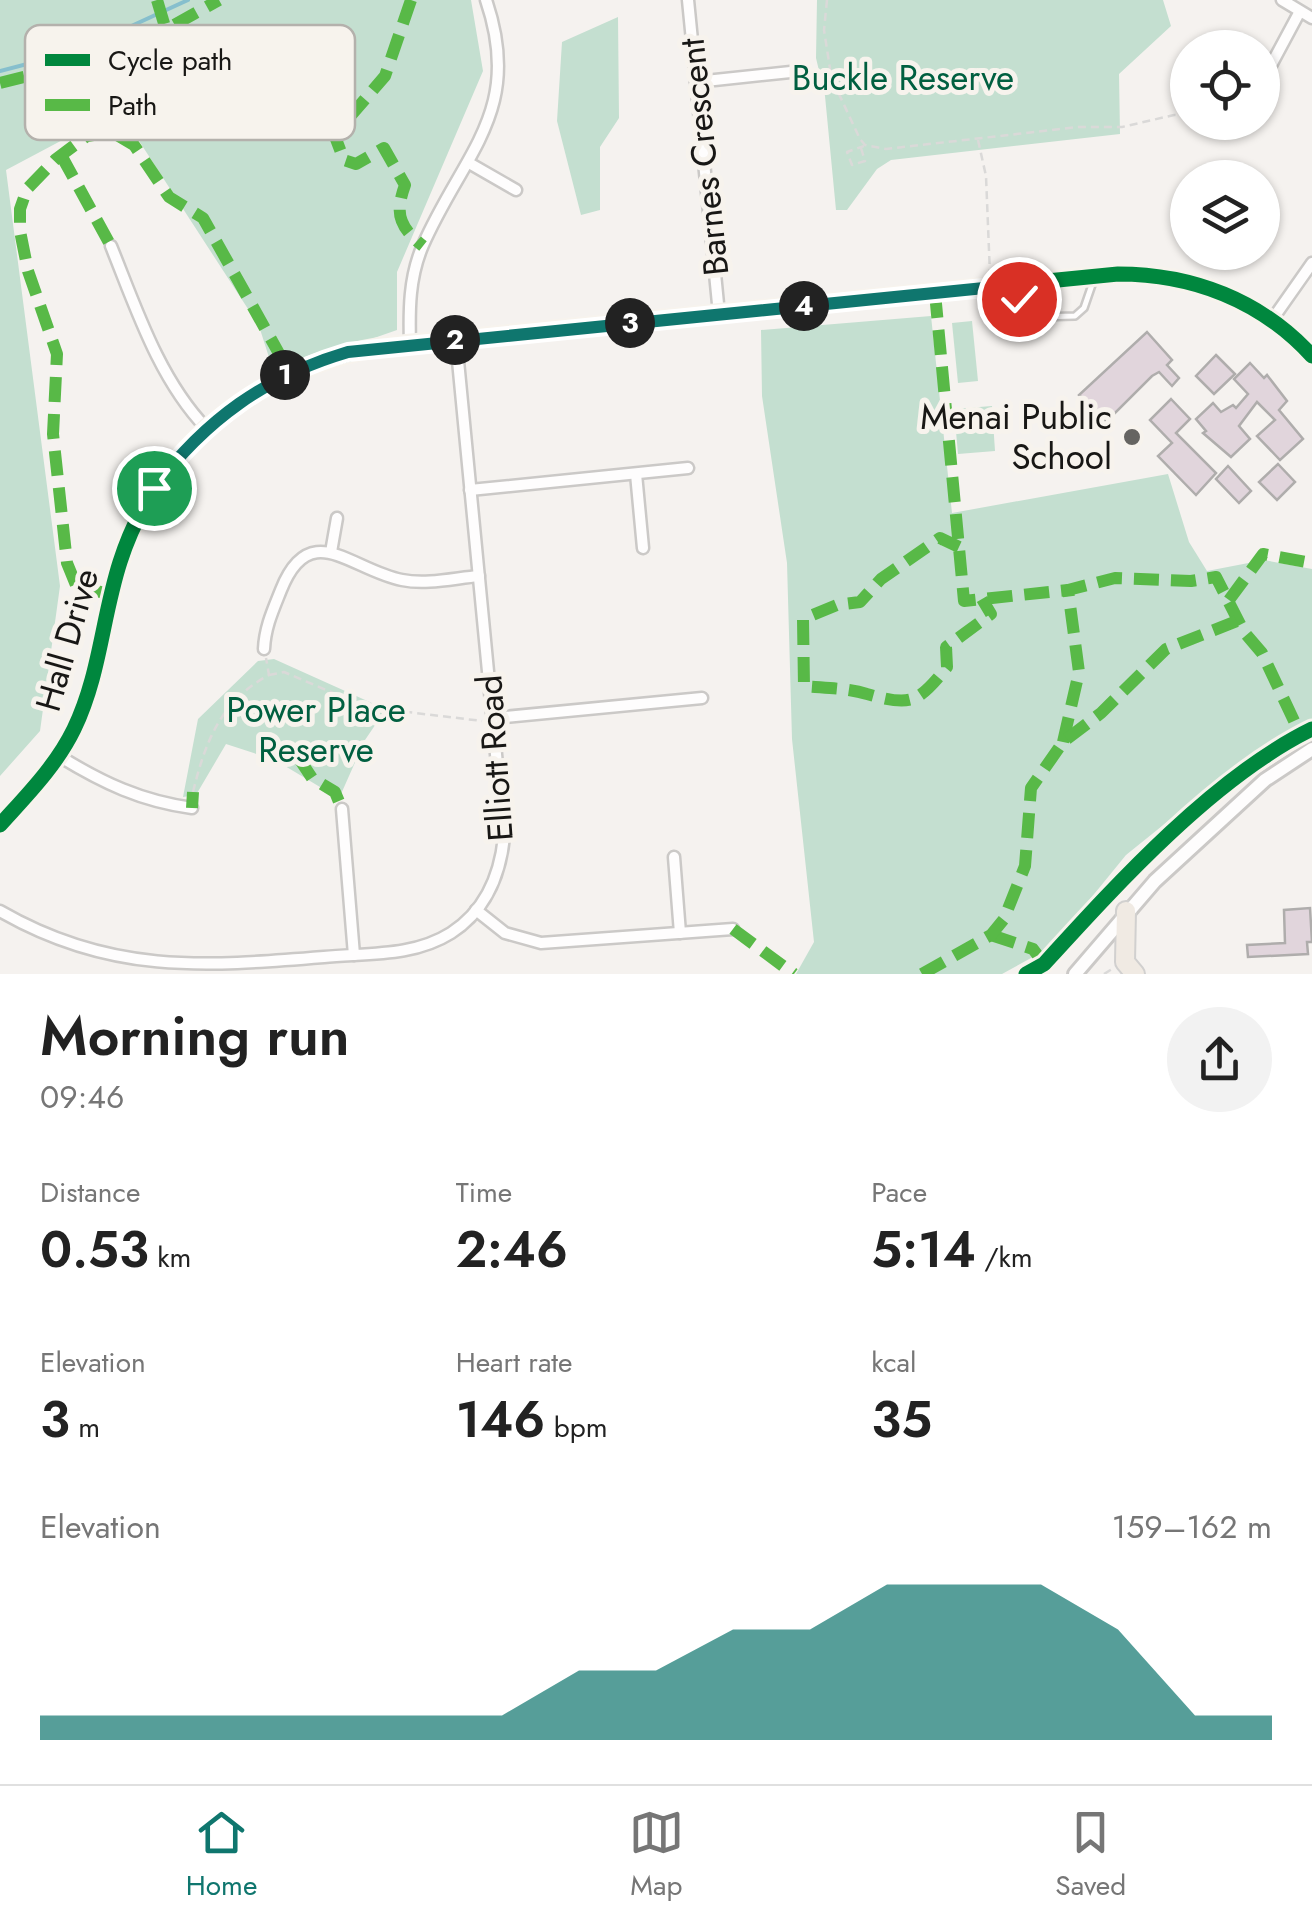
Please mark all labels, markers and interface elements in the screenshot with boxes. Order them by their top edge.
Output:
legend [25,25,355,140]
map controls [1170,30,1280,270]
button: locate [1170,30,1280,140]
street label: Barnes Crescent [667,35,741,278]
text: Cycle path [108,40,233,81]
park label: Buckle Reserve [792,53,1014,103]
text: Path [108,85,157,126]
button: layers [1170,160,1280,270]
pin [977,257,1062,342]
icon: check [992,272,1047,327]
pin: 4 [779,281,829,331]
text: 4 [794,285,814,326]
pin: 3 [605,298,655,348]
text: 3 [621,302,639,343]
pin: 2 [430,315,480,365]
text: 2 [446,319,464,360]
pin: 1 [260,350,310,400]
text: 1 [278,354,292,395]
place label: Menai Public School [920,392,1112,482]
marker: Menai Public School [1121,426,1143,448]
pin [112,446,197,531]
icon: arrive [127,461,182,516]
street label: Hall Drive [23,563,111,717]
street label: Elliott Road [464,673,526,843]
park label: Power Place Reserve [226,685,406,775]
text: Morning run [40,996,350,1076]
button: share [1167,1007,1272,1112]
text: 09:46 [40,1074,124,1120]
text: Distance [40,1172,140,1213]
text: Time [456,1172,512,1213]
text: Pace [871,1172,927,1213]
text: 0.53 [40,1213,149,1286]
text: 2:46 [456,1213,568,1286]
text: 5:14 [871,1213,976,1286]
text: km [149,1237,191,1278]
text: /km [976,1237,1033,1278]
text: Elevation [40,1342,146,1383]
text: Heart rate [456,1342,573,1383]
text: kcal [871,1342,917,1383]
text: 3 [40,1383,70,1456]
text: 146 [456,1383,545,1456]
text: 35 [871,1383,932,1456]
text: m [70,1407,100,1448]
text: bpm [545,1407,607,1448]
text: Elevation [40,1504,161,1550]
text: 159–162 m [1112,1504,1272,1550]
tab: Home [186,1805,257,1906]
tab: Map [629,1805,684,1906]
tab: Saved [1055,1805,1126,1906]

